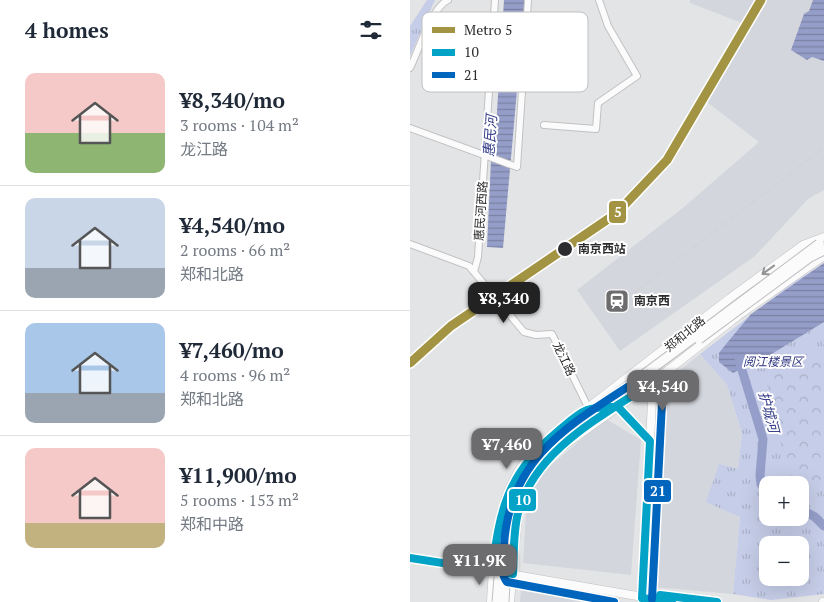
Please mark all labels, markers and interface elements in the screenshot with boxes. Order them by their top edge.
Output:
legend [422,12,588,92]
text: 4 homes [25,16,109,44]
icon: filters [357,16,385,44]
text: Metro 5 [464,20,512,39]
text: 10 [464,42,479,61]
text: 21 [464,65,479,84]
text: ¥8,340/mo [180,86,285,114]
icon: home [65,93,125,153]
water label: 惠民河 [479,111,501,158]
text: 3 rooms · 104 m² [180,114,299,136]
text: 龙江路 [180,138,228,160]
street label: 惠民河西路 [471,181,490,241]
line badge: 5 [608,200,627,224]
text: 5 [614,202,622,221]
text: ¥4,540/mo [180,211,285,239]
icon: home [65,218,125,278]
text: 2 rooms · 66 m² [180,239,290,261]
marker: 南京西站 [556,240,574,258]
place label: 南京西站 [578,241,626,256]
text: 郑和北路 [180,263,244,285]
one-way arrow [762,265,775,276]
pin: ¥8,340 [463,282,545,324]
text: ¥8,340 [479,287,529,309]
station icon: 南京西 [604,288,630,314]
place label: 南京西 [634,293,670,308]
street label: 郑和北路 [661,313,708,355]
text: ¥7,460/mo [180,336,284,364]
street label: 龙江路 [550,339,579,378]
icon: home [65,343,125,403]
park label: 阅江楼景区 [743,354,805,369]
text: 4 rooms · 96 m² [180,364,290,386]
pin: ¥4,540 [622,370,704,412]
text: ¥4,540 [638,375,688,397]
text: 郑和北路 [180,388,244,410]
water label: 护城河 [755,389,785,438]
pin: ¥7,460 [466,428,548,470]
text: ¥7,460 [482,433,532,455]
text: ¥11,900/mo [180,461,297,489]
icon: home [65,468,125,528]
map controls [759,476,809,586]
button: + [759,476,809,526]
line badge: 21 [643,479,672,503]
text: 21 [650,481,666,500]
line badge: 10 [508,488,537,512]
text: 5 rooms · 153 m² [180,489,299,511]
text: 10 [515,490,531,509]
text: 郑和中路 [180,513,244,535]
button: − [759,536,809,586]
pin: ¥11.9K [439,544,521,586]
text: ¥11.9K [454,549,506,571]

